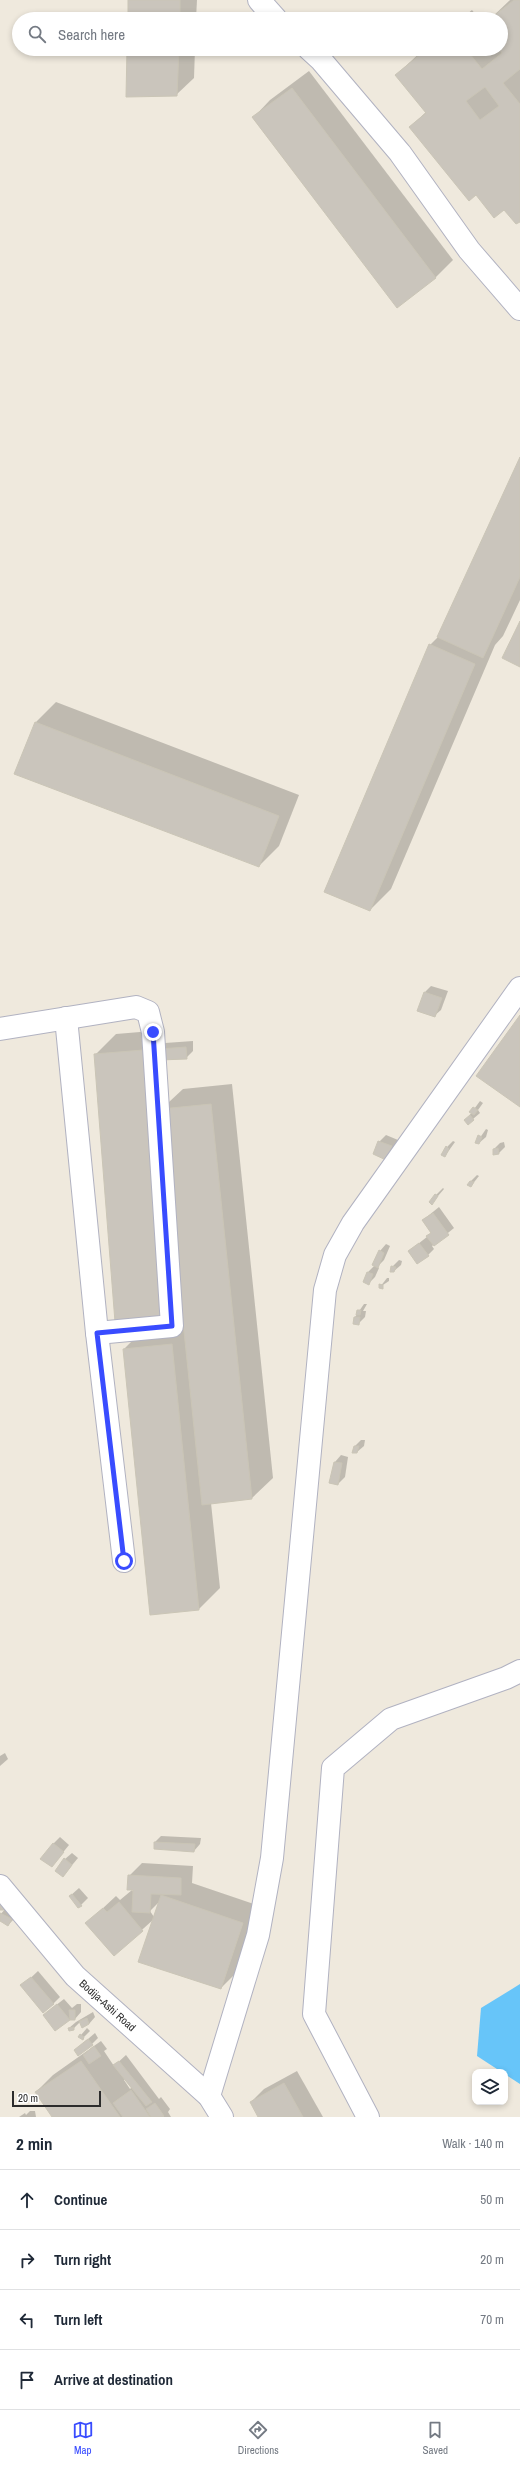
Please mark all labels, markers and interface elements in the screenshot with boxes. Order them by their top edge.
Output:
search box [12,12,508,56]
icon: search [26,23,48,45]
text: Search here [58,24,125,45]
route end [144,1023,162,1041]
route start [115,1552,133,1570]
street label: Bodija-Ashi Road [77,1976,139,2034]
map controls [472,2069,508,2105]
button: layers [472,2069,508,2105]
scale bar [12,2089,101,2108]
text: 20 m [18,2091,38,2105]
text: 2 min [16,2132,52,2155]
text: Walk · 140 m [442,2135,504,2152]
icon: ahead [16,2189,38,2211]
text: Continue [54,2189,107,2210]
text: 50 m [480,2191,504,2208]
icon: right [16,2249,38,2271]
text: Turn right [54,2249,111,2270]
text: 20 m [480,2251,504,2268]
icon: left [16,2309,38,2331]
text: Turn left [54,2309,102,2330]
text: 70 m [480,2311,504,2328]
icon: arrive [16,2369,38,2391]
text: Arrive at destination [54,2369,173,2390]
tab: Map [72,2419,94,2457]
tab: Directions [238,2419,279,2457]
tab: Saved [423,2419,448,2457]

